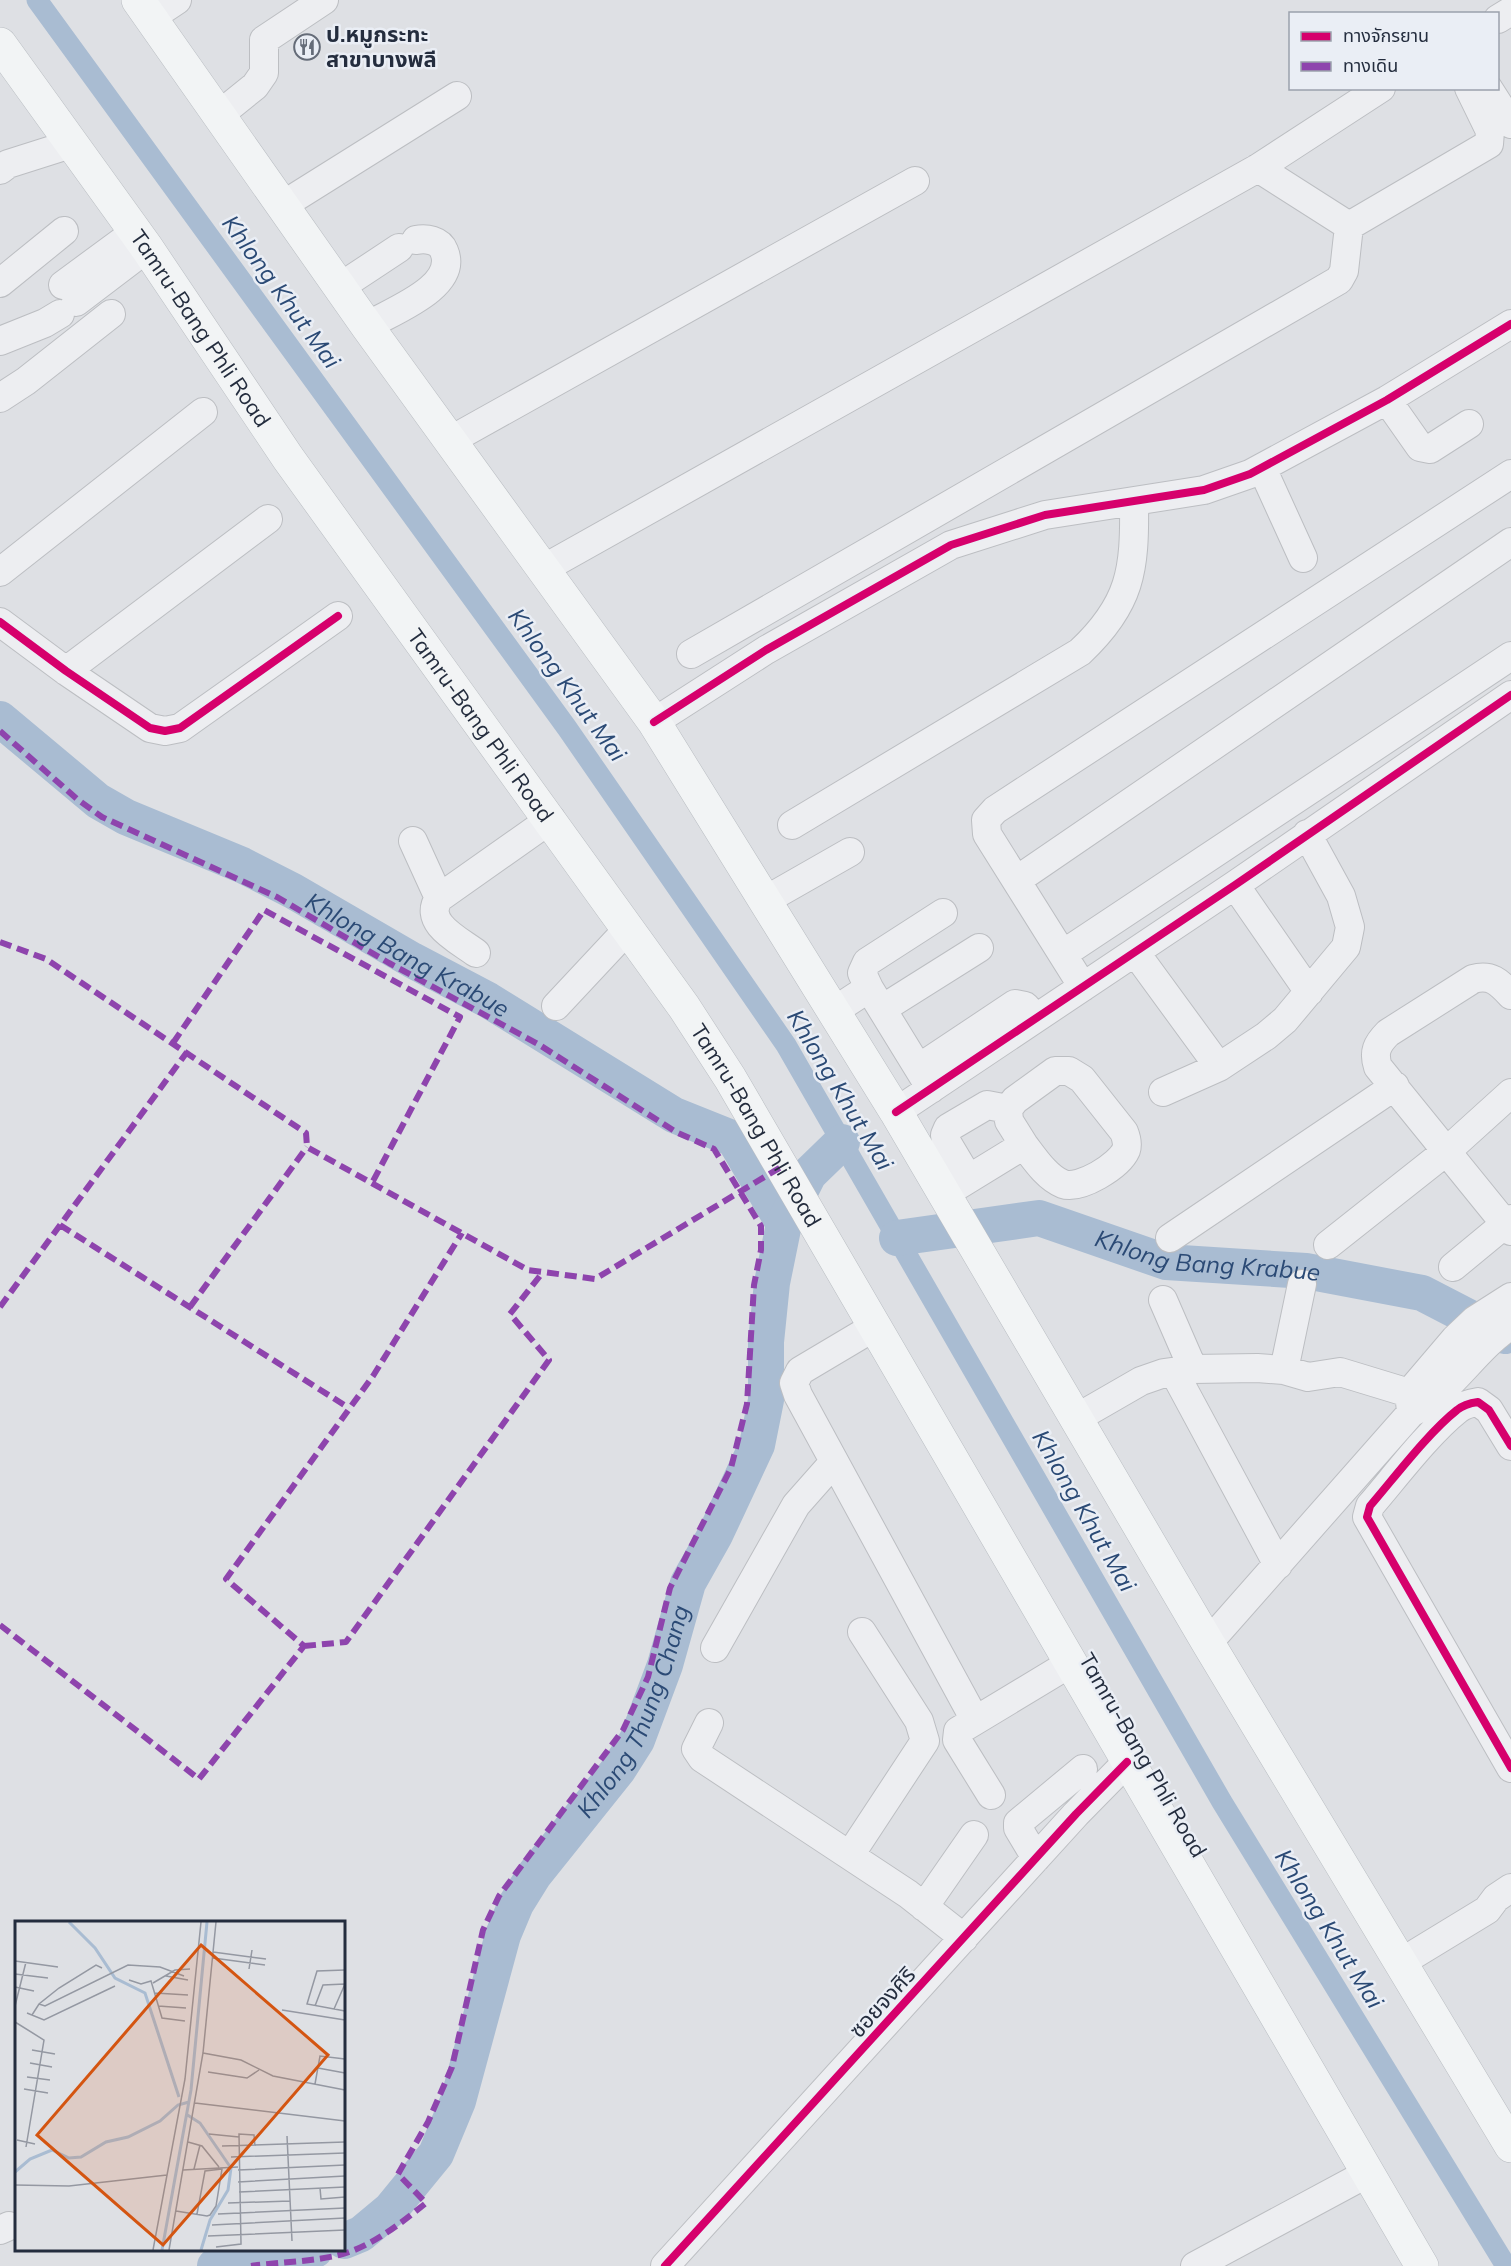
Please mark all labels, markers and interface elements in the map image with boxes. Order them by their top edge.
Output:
legend [1289,12,1499,90]
place label: ป.หมูกระทะ สาขาบางพลี [326,20,437,73]
text: ทางจักรยาน [1343,24,1429,47]
restaurant icon: ป.หมูกระทะ สาขาบางพลี [292,32,322,62]
text: ทางเดิน [1343,54,1398,77]
water label: Khlong Khut Mai [216,209,348,374]
street label: Tamru-Bang Phli Road [124,224,277,432]
water label: Khlong Khut Mai [502,602,634,767]
street label: Tamru-Bang Phli Road [402,623,560,828]
water label: Khlong Bang Krabue [301,886,515,1024]
water label: Khlong Khut Mai [781,1004,901,1175]
street label: Tamru-Bang Phli Road [685,1019,828,1232]
water label: Khlong Bang Krabue [1091,1223,1323,1287]
water label: Khlong Khut Mai [1026,1424,1143,1597]
water label: Khlong Thung Chang [570,1601,695,1823]
street label: Tamru-Bang Phli Road [1073,1648,1213,1862]
water label: Khlong Khut Mai [1269,1843,1391,2014]
inset map [15,1921,345,2251]
street label: ซอยจงศิริ [843,1961,921,2043]

